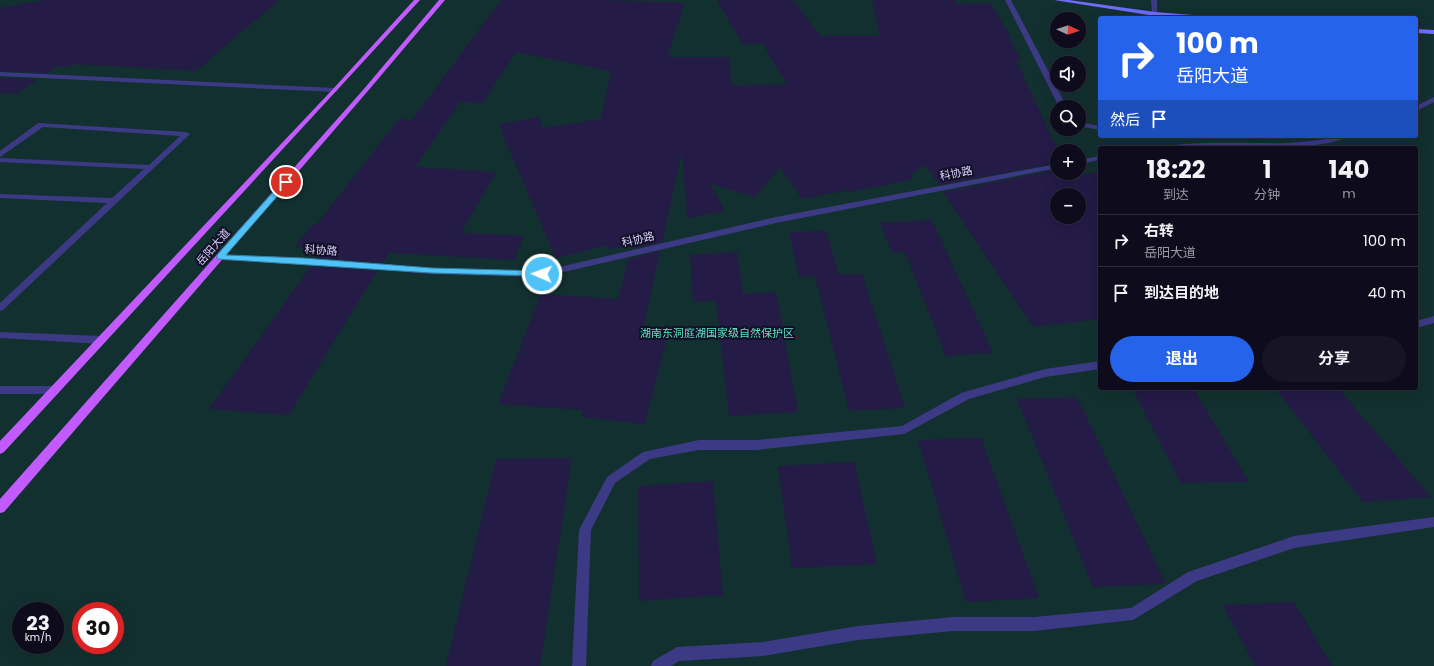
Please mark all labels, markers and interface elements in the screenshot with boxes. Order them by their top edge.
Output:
north arrow [1050,12,1086,48]
map controls [1050,12,1086,224]
text: 100 m [1176,24,1259,63]
icon: right [1110,32,1162,84]
button: sound [1050,56,1086,92]
text: 岳阳大道 [1176,63,1248,88]
button: search [1050,100,1086,136]
icon: arrive [1148,108,1170,130]
text: 然后 [1110,109,1140,130]
button: + [1050,144,1086,180]
text: 18:22 [1147,153,1205,186]
text: 1 [1262,153,1271,186]
text: 140 [1329,153,1369,186]
street label: 科协路 [938,162,974,184]
pin [269,165,303,199]
icon: arrive [275,171,297,193]
text: m [1342,184,1356,203]
text: 到达 [1163,185,1189,204]
text: 分钟 [1254,185,1280,204]
button: − [1050,188,1086,224]
text: 右转 [1144,220,1174,241]
street label: 岳阳大道 [193,225,233,269]
street label: 科协路 [620,227,656,251]
icon: right [1110,230,1132,252]
text: 100 m [1363,230,1406,251]
street label: 科协路 [304,241,338,259]
text: 岳阳大道 [1144,243,1196,262]
position arrow [521,253,563,295]
icon: arrive [1110,282,1132,304]
text: 到达目的地 [1144,282,1219,303]
text: 40 m [1368,282,1406,303]
park label: 湖南东洞庭湖国家级自然保护区 [640,325,794,341]
button: 退出 [1110,336,1254,382]
button: 分享 [1262,336,1406,382]
speed limit sign: 30 [72,602,124,654]
text: 23 [26,609,50,637]
text: km/h [25,630,51,645]

